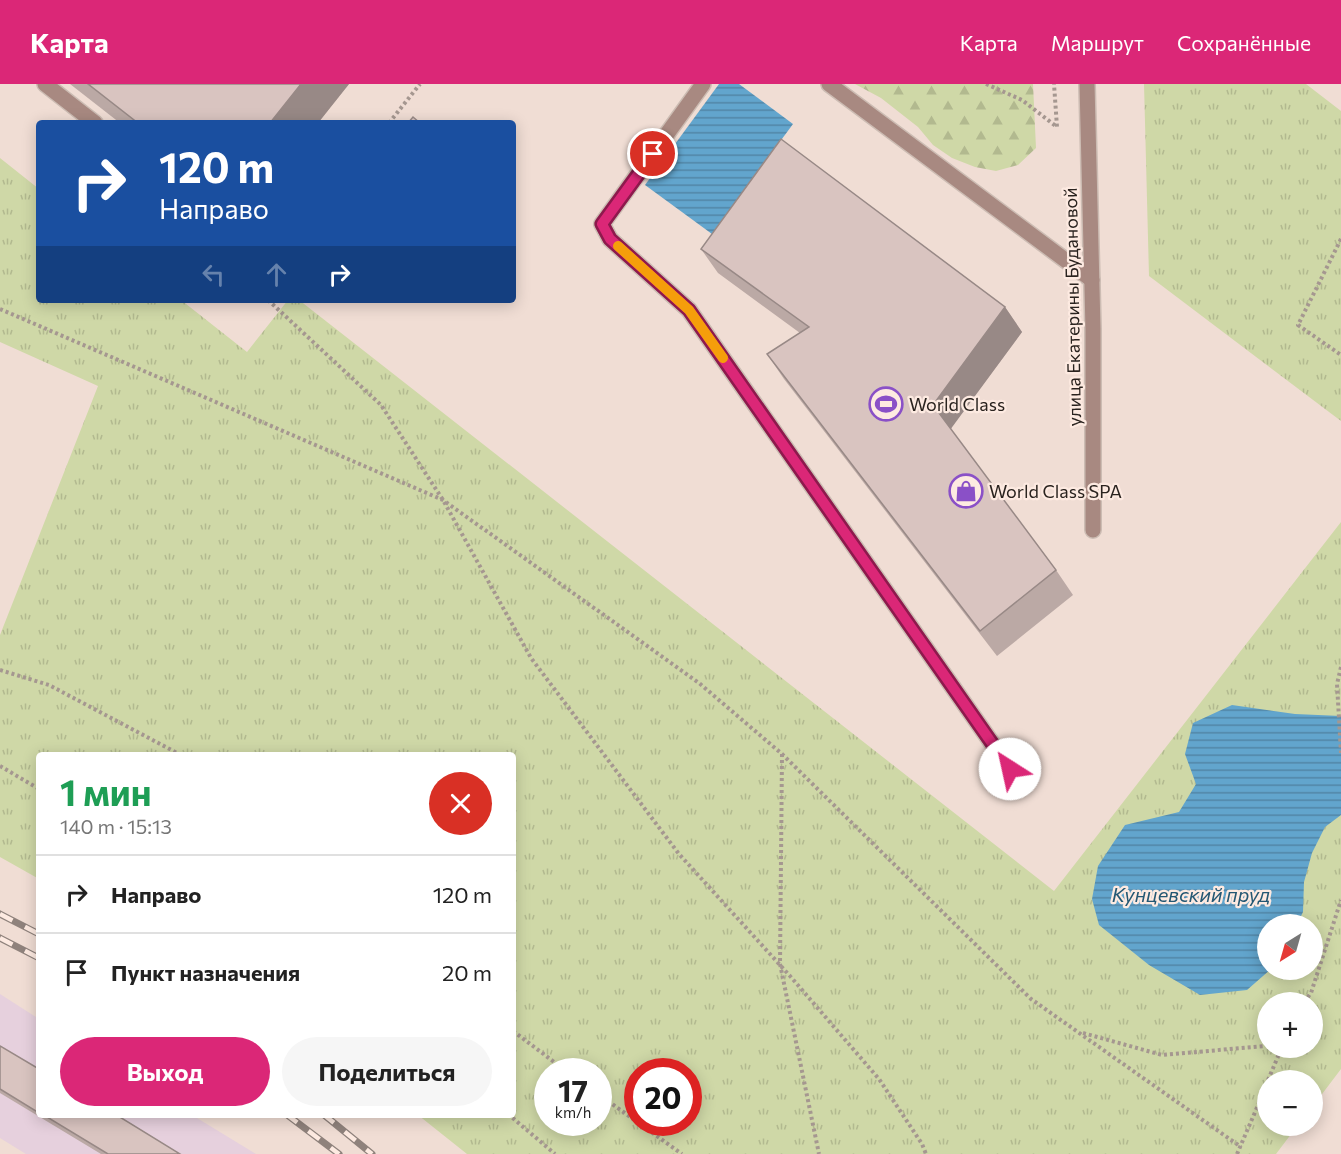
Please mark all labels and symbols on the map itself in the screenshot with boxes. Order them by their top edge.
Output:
pin [627,128,678,179]
street label: улица Екатерины Будановой [1059,187,1085,427]
sports icon: World Class [868,386,904,422]
place label: World Class [909,393,1005,415]
shop icon: World Class SPA [948,473,984,509]
place label: World Class SPA [989,480,1122,502]
position arrow [978,737,1042,801]
water label: Кунцевский пруд [1112,882,1270,906]
north arrow [1257,914,1323,980]
speed limit sign: 20 [624,1058,702,1136]

